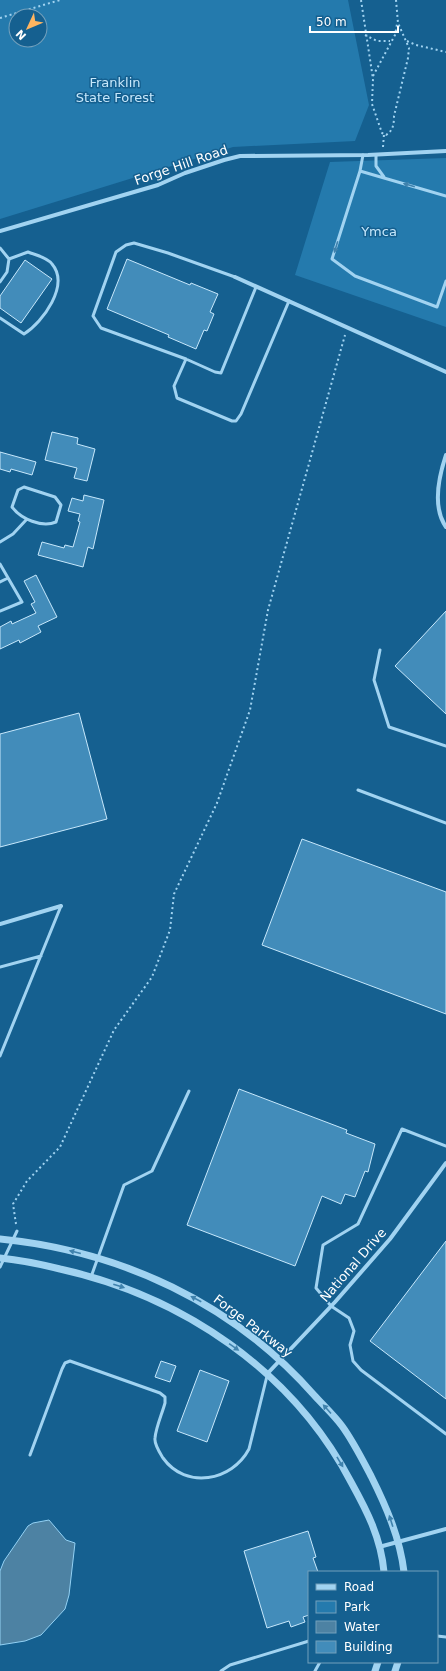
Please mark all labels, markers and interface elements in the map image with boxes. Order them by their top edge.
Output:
north arrow [8,8,48,48]
scale bar [310,8,398,34]
text: 50 m [316,15,347,29]
text: N [13,27,29,42]
park label: Franklin State Forest [76,75,154,105]
street label: Forge Hill Road [132,142,230,188]
one-way arrow [402,182,414,188]
park label: Ymca [360,224,397,239]
one-way arrow [333,241,339,253]
street label: National Drive [317,1225,389,1305]
one-way arrow [69,1249,81,1255]
one-way arrow [114,1283,126,1289]
street label: Forge Parkway [211,1291,296,1361]
one-way arrow [190,1295,202,1302]
one-way arrow [229,1343,239,1351]
one-way arrow [322,1404,332,1414]
one-way arrow [337,1456,344,1468]
one-way arrow [388,1514,394,1526]
legend [308,1571,438,1663]
text: Road [344,1580,374,1594]
text: Park [344,1600,370,1614]
text: Water [344,1620,380,1634]
text: Building [344,1640,393,1654]

